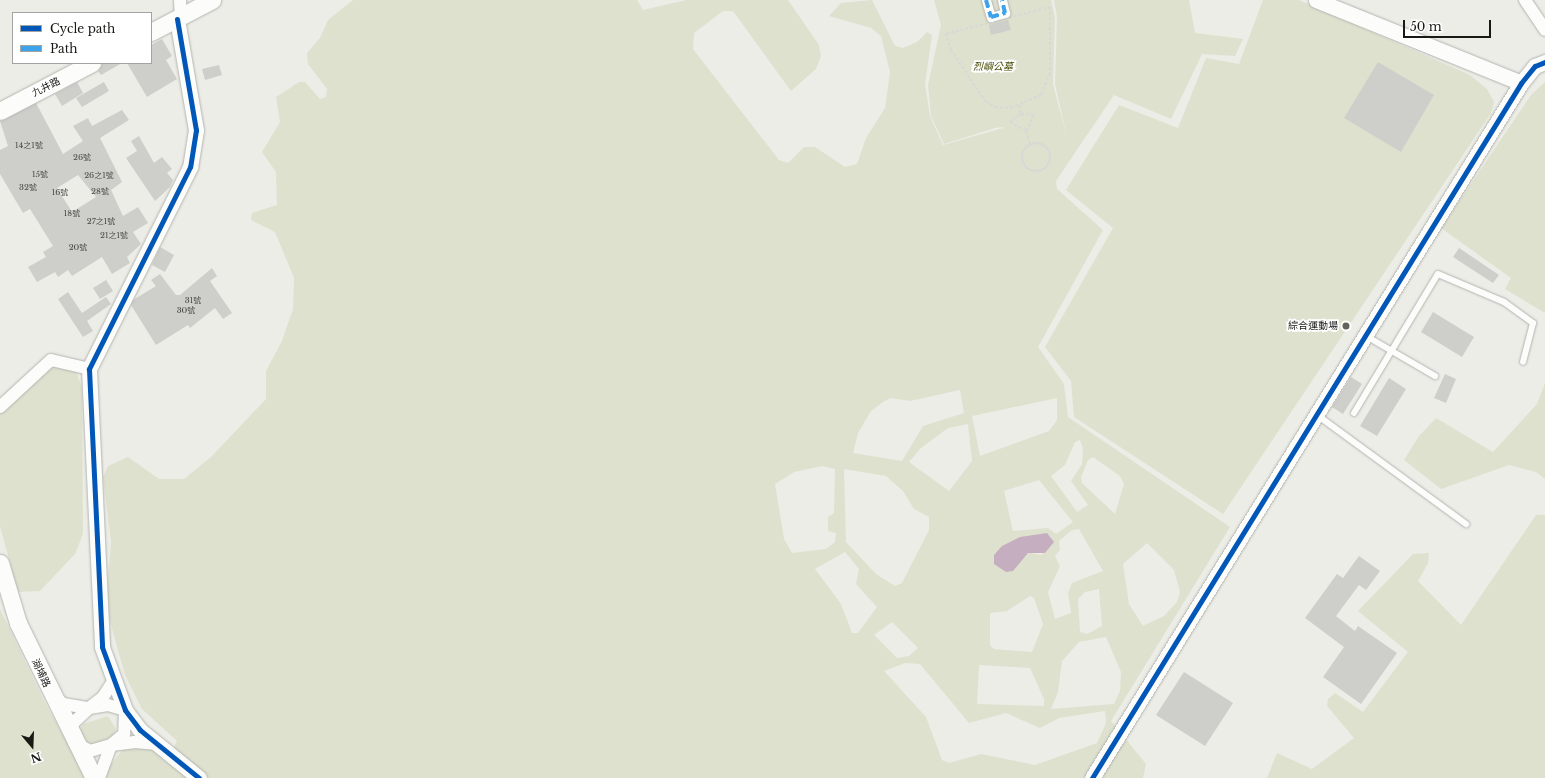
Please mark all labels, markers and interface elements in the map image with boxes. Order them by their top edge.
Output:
legend [12,12,152,64]
scale bar [1405,12,1493,38]
text: 50 m [1410,19,1442,34]
text: Cycle path [50,21,115,36]
text: Path [50,41,78,56]
park label: 烈嶼公墓 [973,61,1013,73]
street label: 九井路 [30,75,62,99]
house number: 14之1號 [15,141,43,151]
house number: 26號 [73,153,91,163]
house number: 15號 [32,170,48,180]
house number: 26之1號 [84,171,114,181]
house number: 32號 [19,183,37,193]
house number: 28號 [91,187,109,197]
house number: 16號 [52,188,68,198]
house number: 18號 [64,209,80,219]
house number: 27之1號 [87,217,115,227]
house number: 21之1號 [100,231,128,241]
house number: 20號 [69,243,87,253]
house number: 31號 [185,296,201,306]
house number: 30號 [177,306,195,316]
place label: 綜合運動場 [1288,320,1338,332]
marker: 綜合運動場 [1341,321,1351,331]
street label: 湖埔路 [29,657,53,689]
north arrow [12,726,52,766]
text: N [29,749,43,766]

